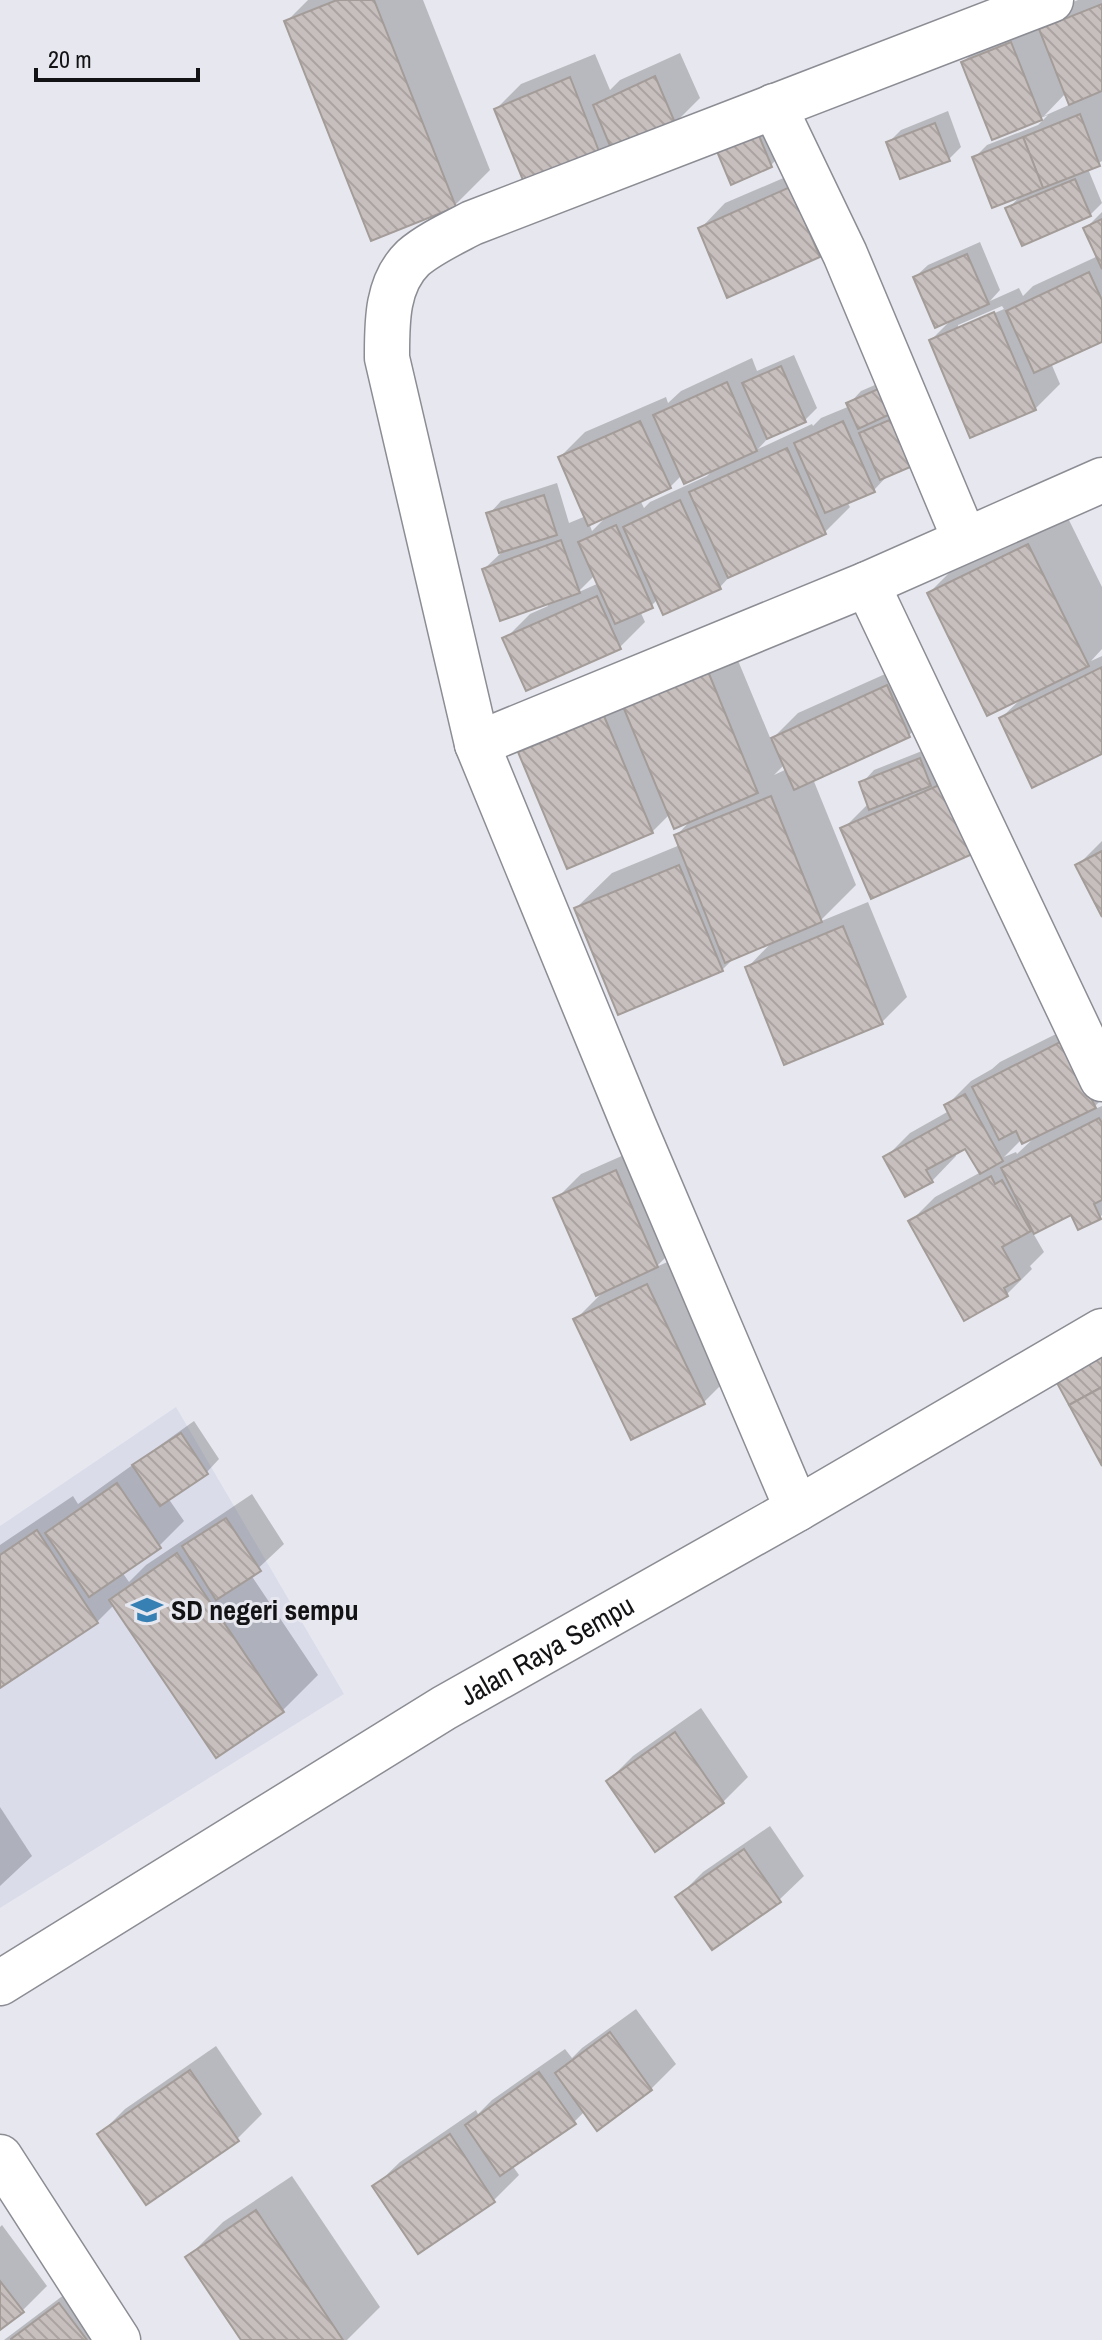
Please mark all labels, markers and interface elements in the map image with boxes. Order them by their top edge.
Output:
scale bar [36,32,198,82]
text: 20 m [48,43,92,75]
street label: Jalan Raya Sempu [453,1586,640,1714]
place label: SD negeri sempu [171,1591,359,1629]
school or university icon: SD negeri sempu [130,1593,164,1627]

